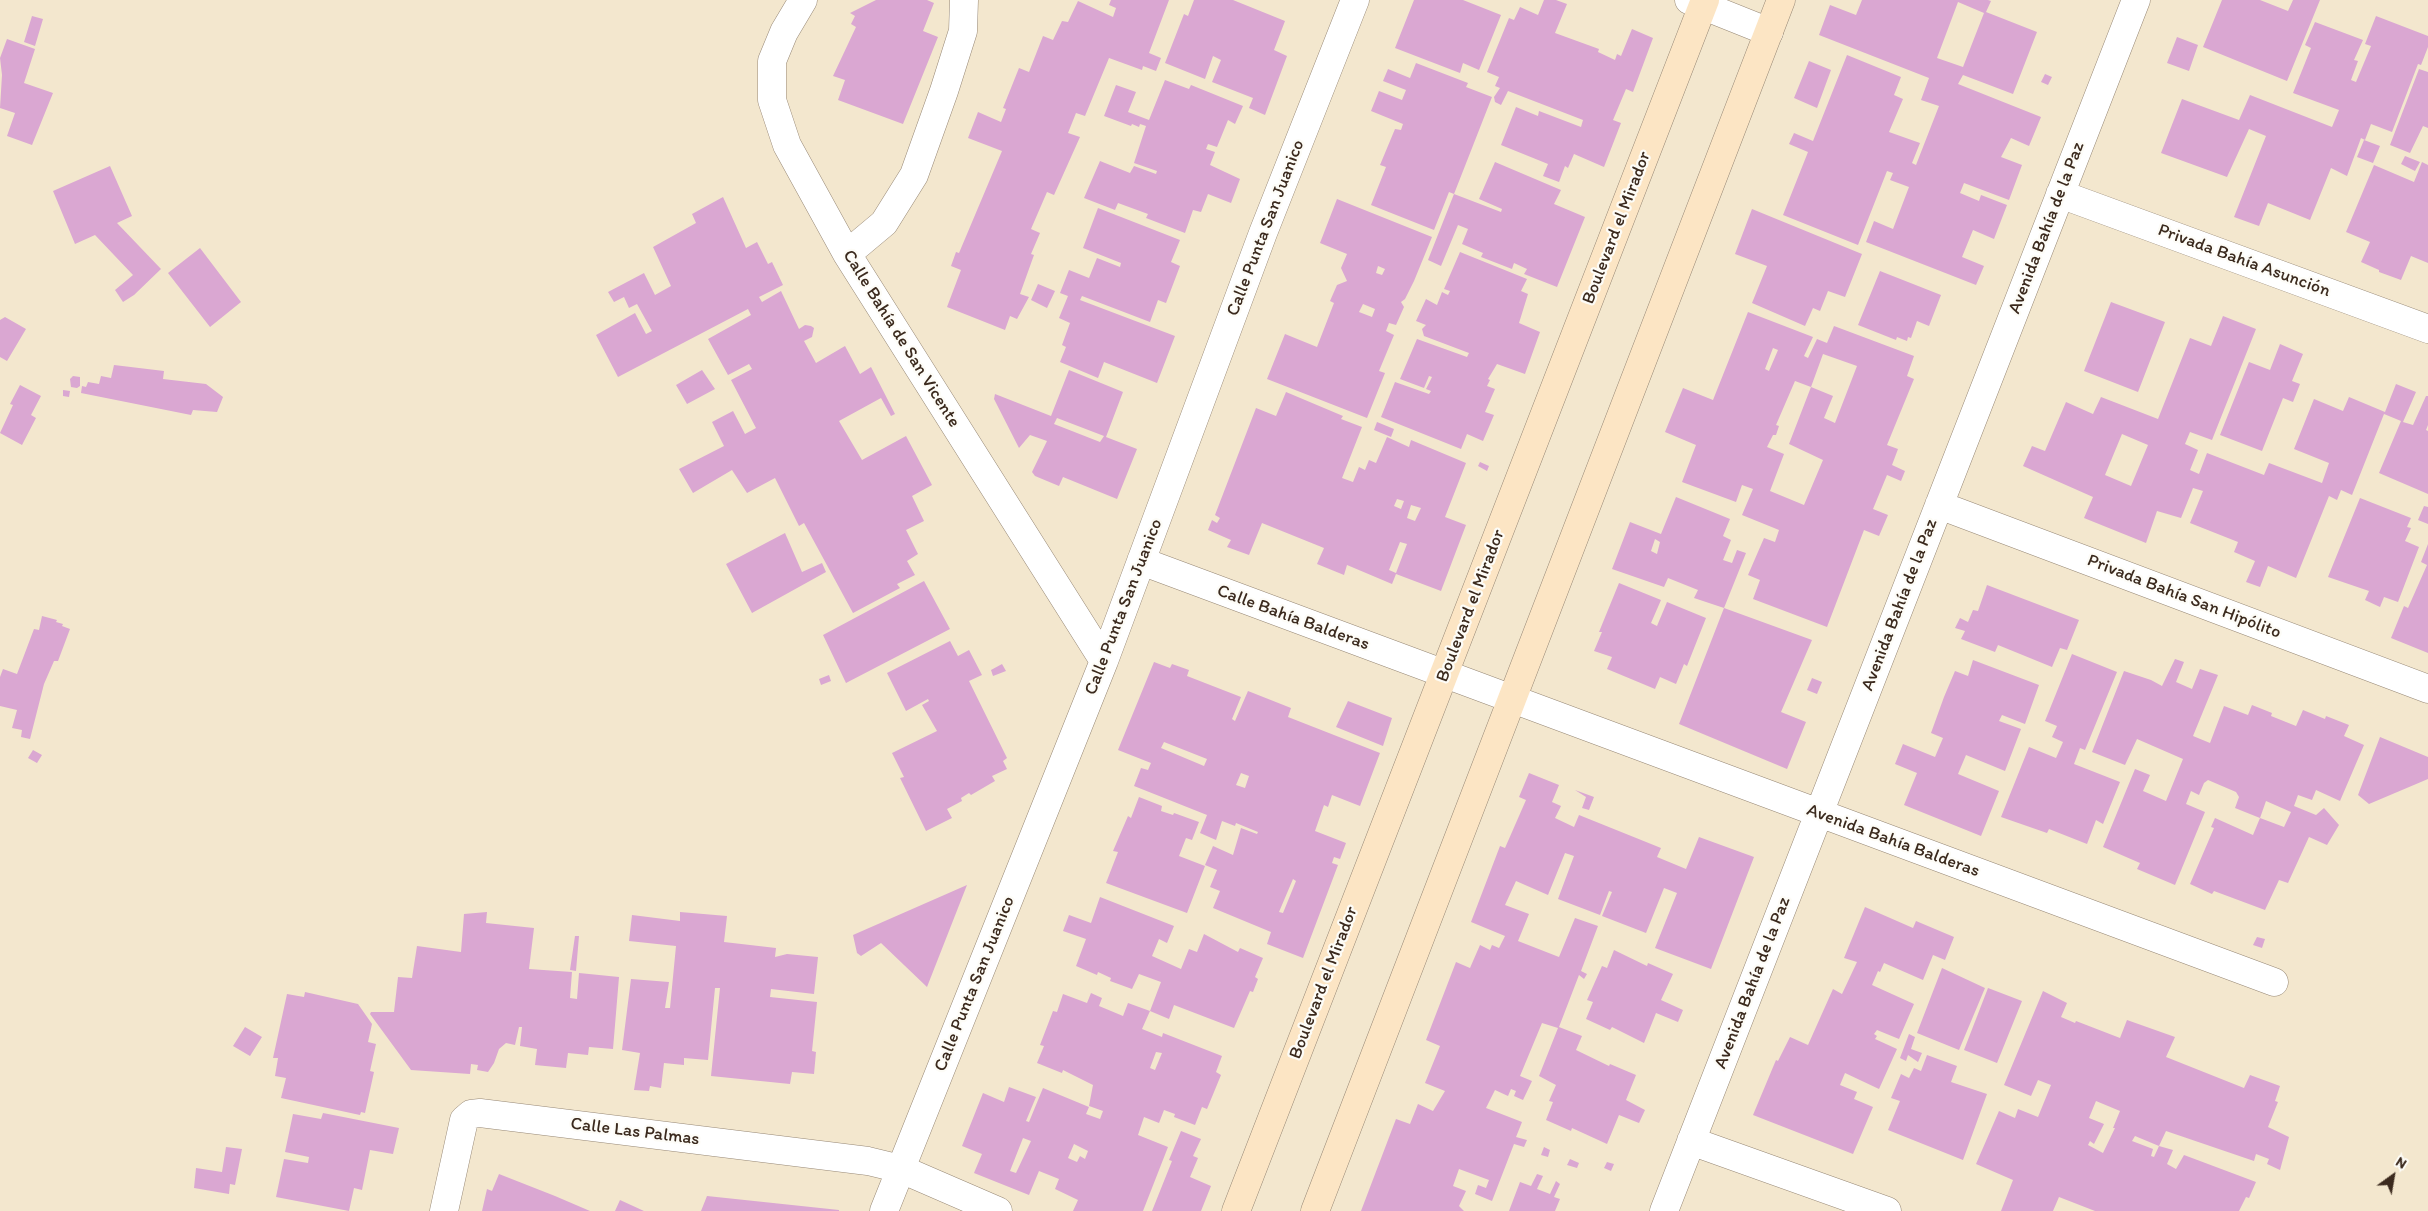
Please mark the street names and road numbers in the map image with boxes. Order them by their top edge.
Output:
street label: Calle Punta San Juanico [1222,137,1310,319]
street label: Avenida Bahía de la Paz [2004,139,2090,317]
street label: Boulevard el Mirador [1578,149,1656,307]
street label: Privada Bahía Asunción [2155,220,2333,302]
street label: Calle Bahía de San Vicente [837,246,965,432]
street label: Calle Punta San Juanico [1080,516,1168,698]
street label: Avenida Bahía de la Paz [1857,516,1943,694]
street label: Boulevard el Mirador [1432,527,1510,685]
street label: Privada Bahía San Hipólito [2084,550,2284,644]
street label: Calle Bahía Balderas [1214,580,1372,656]
street label: Avenida Bahía Balderas [1804,800,1982,882]
street label: Calle Punta San Juanico [930,893,1020,1075]
street label: Avenida Bahía de la Paz [1710,894,1796,1072]
street label: Boulevard el Mirador [1285,904,1363,1062]
street label: Calle Las Palmas [569,1113,701,1151]

